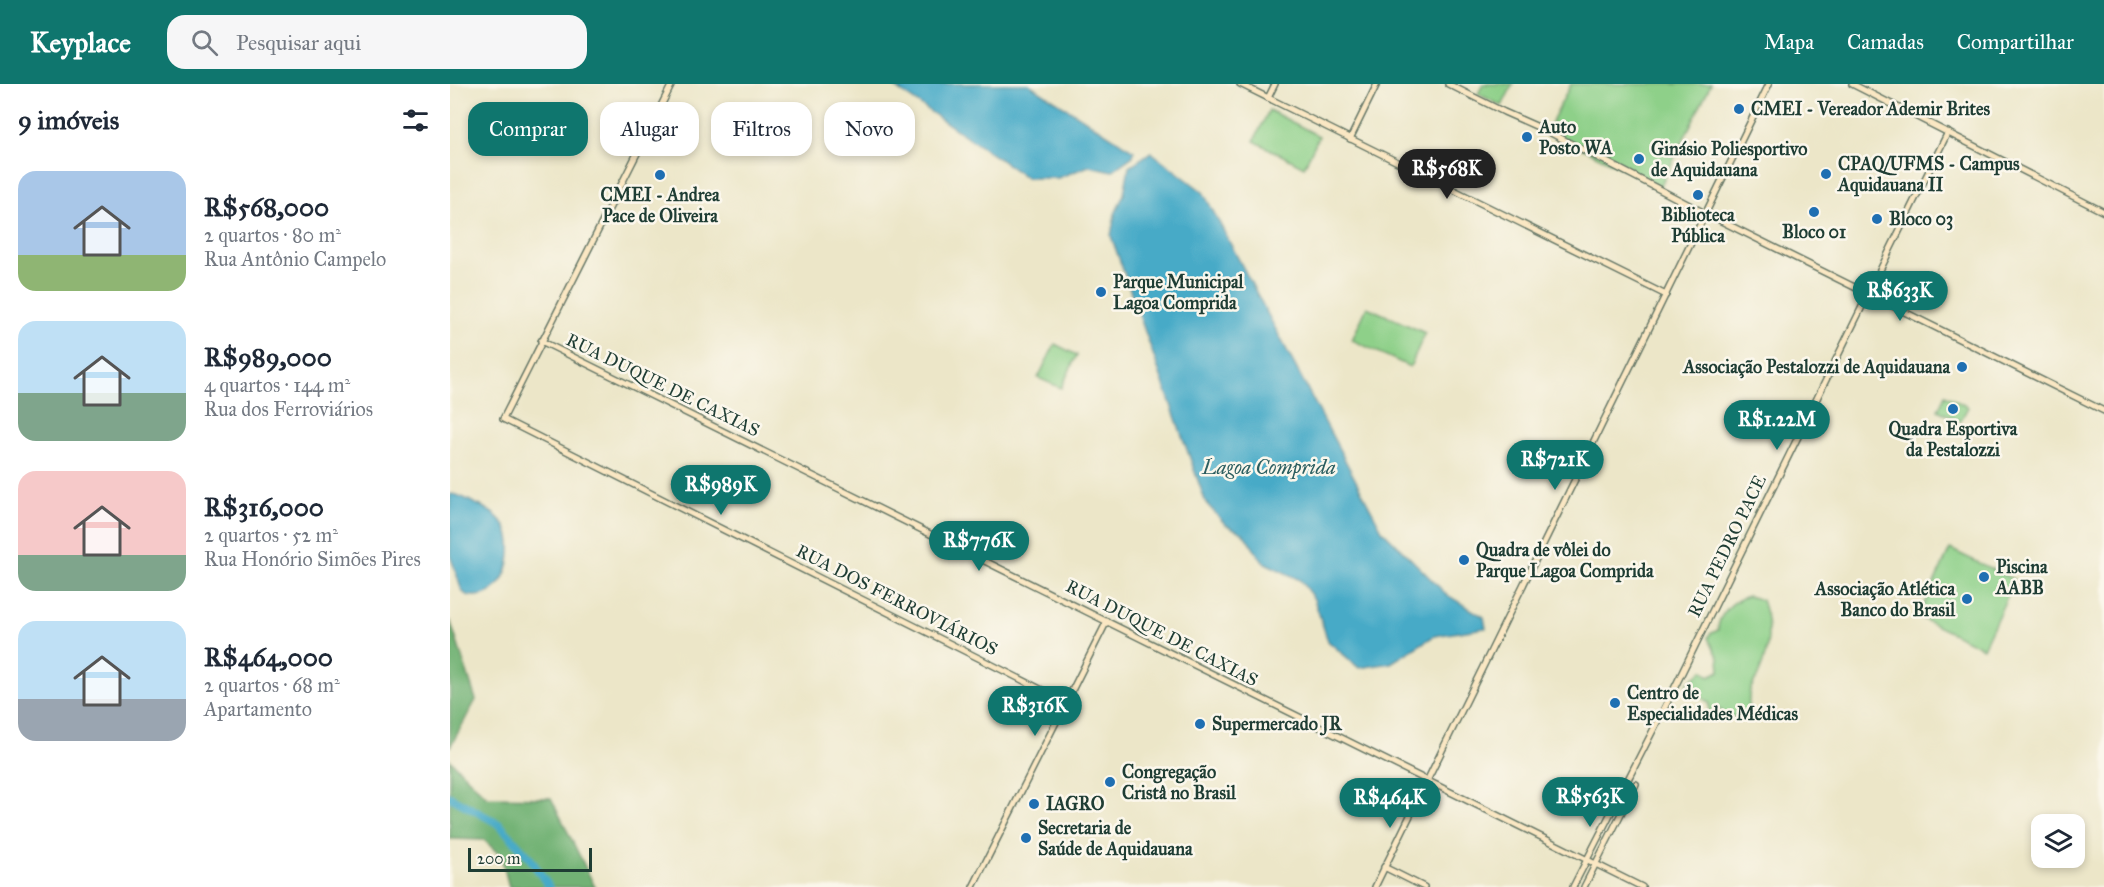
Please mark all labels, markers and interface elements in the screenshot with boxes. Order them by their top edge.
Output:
search box [167,15,587,69]
text: Keyplace [30,25,131,60]
icon: search [188,26,221,59]
text: Pesquisar aqui [236,29,361,56]
text: Mapa [1764,29,1814,55]
text: Camadas [1847,29,1924,55]
text: Compartilhar [1957,29,2074,55]
place label: CMEI - Vereador Ademir Brites [1751,98,1990,120]
chip: Comprar [468,102,588,156]
chip: Alugar [600,102,699,156]
chip: Filtros [711,102,812,156]
chip: Novo [824,102,915,156]
marker: CMEI - Vereador Ademir Brites [1732,102,1746,116]
text: 9 imóveis [18,104,119,136]
icon: filters [399,104,432,137]
place label: Auto Posto WA [1538,116,1613,159]
marker: Auto Posto WA [1520,130,1534,144]
place label: Ginásio Poliesportivo de Aquidauana [1651,138,1808,182]
pin: R$568K [1398,149,1496,200]
marker: Ginásio Poliesportivo de Aquidauana [1632,152,1646,166]
place label: CPAQ/UFMS - Campus Aquidauana II [1837,153,2020,197]
text: R$568K [1412,156,1482,180]
marker: CPAQ/UFMS - Campus Aquidauana II [1819,167,1833,181]
marker: CMEI - Andrea Pace de Oliveira [653,168,667,182]
place label: CMEI - Andrea Pace de Oliveira [600,184,720,227]
marker: Biblioteca Pública [1691,188,1705,202]
text: R$568,000 [204,191,329,223]
icon: home [66,195,138,267]
place label: Biblioteca Pública [1661,204,1735,247]
marker: Bloco 01 [1807,205,1821,219]
place label: Bloco 03 [1889,208,1953,231]
marker: Bloco 03 [1870,212,1884,226]
place label: Bloco 01 [1782,221,1846,243]
text: 2 quartos · 80 m² [204,223,341,247]
text: Rua Antônio Campelo [204,247,386,271]
place label: Parque Municipal Lagoa Comprida [1113,271,1245,315]
pin: R$633K [1851,271,1949,322]
text: R$633K [1867,278,1933,302]
marker: Parque Municipal Lagoa Comprida [1094,285,1108,299]
street label: RUA DUQUE DE CAXIAS [563,329,763,441]
text: R$989,000 [204,341,332,373]
icon: home [66,345,138,417]
place label: Associação Pestalozzi de Aquidauana [1682,356,1950,379]
marker: Associação Pestalozzi de Aquidauana [1955,360,1969,374]
text: 4 quartos · 144 m² [204,373,350,397]
text: Rua dos Ferroviários [204,397,373,421]
pin: R$1.22M [1722,400,1832,451]
marker: Quadra Esportiva da Pestalozzi [1946,402,1960,416]
text: R$1.22M [1738,407,1816,431]
place label: Quadra Esportiva da Pestalozzi [1889,418,2018,461]
pin: R$721K [1506,440,1604,491]
text: R$721K [1521,447,1589,471]
water label: Lagoa Comprida [1201,455,1336,480]
pin: R$989K [672,465,770,516]
street label: RUA PEDRO PACE [1683,471,1771,621]
text: R$989K [685,472,757,496]
text: R$316,000 [204,491,324,523]
icon: home [66,495,138,567]
pin: R$776K [930,521,1028,572]
text: 2 quartos · 52 m² [204,523,338,547]
text: R$776K [943,528,1015,552]
street label: RUA DOS FERROVIÁRIOS [793,538,1002,660]
place label: Quadra de vôlei do Parque Lagoa Comprida [1476,539,1654,583]
text: Rua Honório Simões Pires [204,547,421,571]
marker: Quadra de vôlei do Parque Lagoa Comprida [1457,553,1471,567]
place label: Piscina AABB [1995,556,2048,599]
marker: Piscina AABB [1977,570,1991,584]
street label: RUA DUQUE DE CAXIAS [1062,575,1262,691]
place label: Associação Atlética Banco do Brasil [1814,578,1956,621]
marker: Associação Atlética Banco do Brasil [1960,592,1974,606]
text: R$464,000 [204,641,333,673]
icon: home [66,645,138,717]
text: 2 quartos · 68 m² [204,673,340,697]
place label: Centro de Especialidades Médicas [1627,682,1798,726]
pin: R$316K [986,686,1084,737]
text: R$316K [1002,693,1068,717]
marker: Centro de Especialidades Médicas [1608,696,1622,710]
text: Apartamento [204,697,312,721]
place label: Supermercado JR [1212,713,1343,736]
marker: Supermercado JR [1193,717,1207,731]
place label: Congregação Cristâ no Brasil [1122,761,1237,804]
marker: Congregação Cristâ no Brasil [1103,775,1117,789]
pin: R$563K [1541,777,1639,828]
pin: R$464K [1341,778,1439,829]
text: R$563K [1556,784,1624,808]
text: R$464K [1354,785,1426,809]
place label: IAGRO [1046,793,1105,815]
marker: IAGRO [1027,797,1041,811]
map controls [2031,814,2085,868]
button: layers [2031,814,2085,868]
place label: Secretaria de Saúde de Aquidauana [1038,817,1193,861]
marker: Secretaria de Saúde de Aquidauana [1019,831,1033,845]
scale bar [468,845,592,872]
text: 200 m [477,849,520,868]

